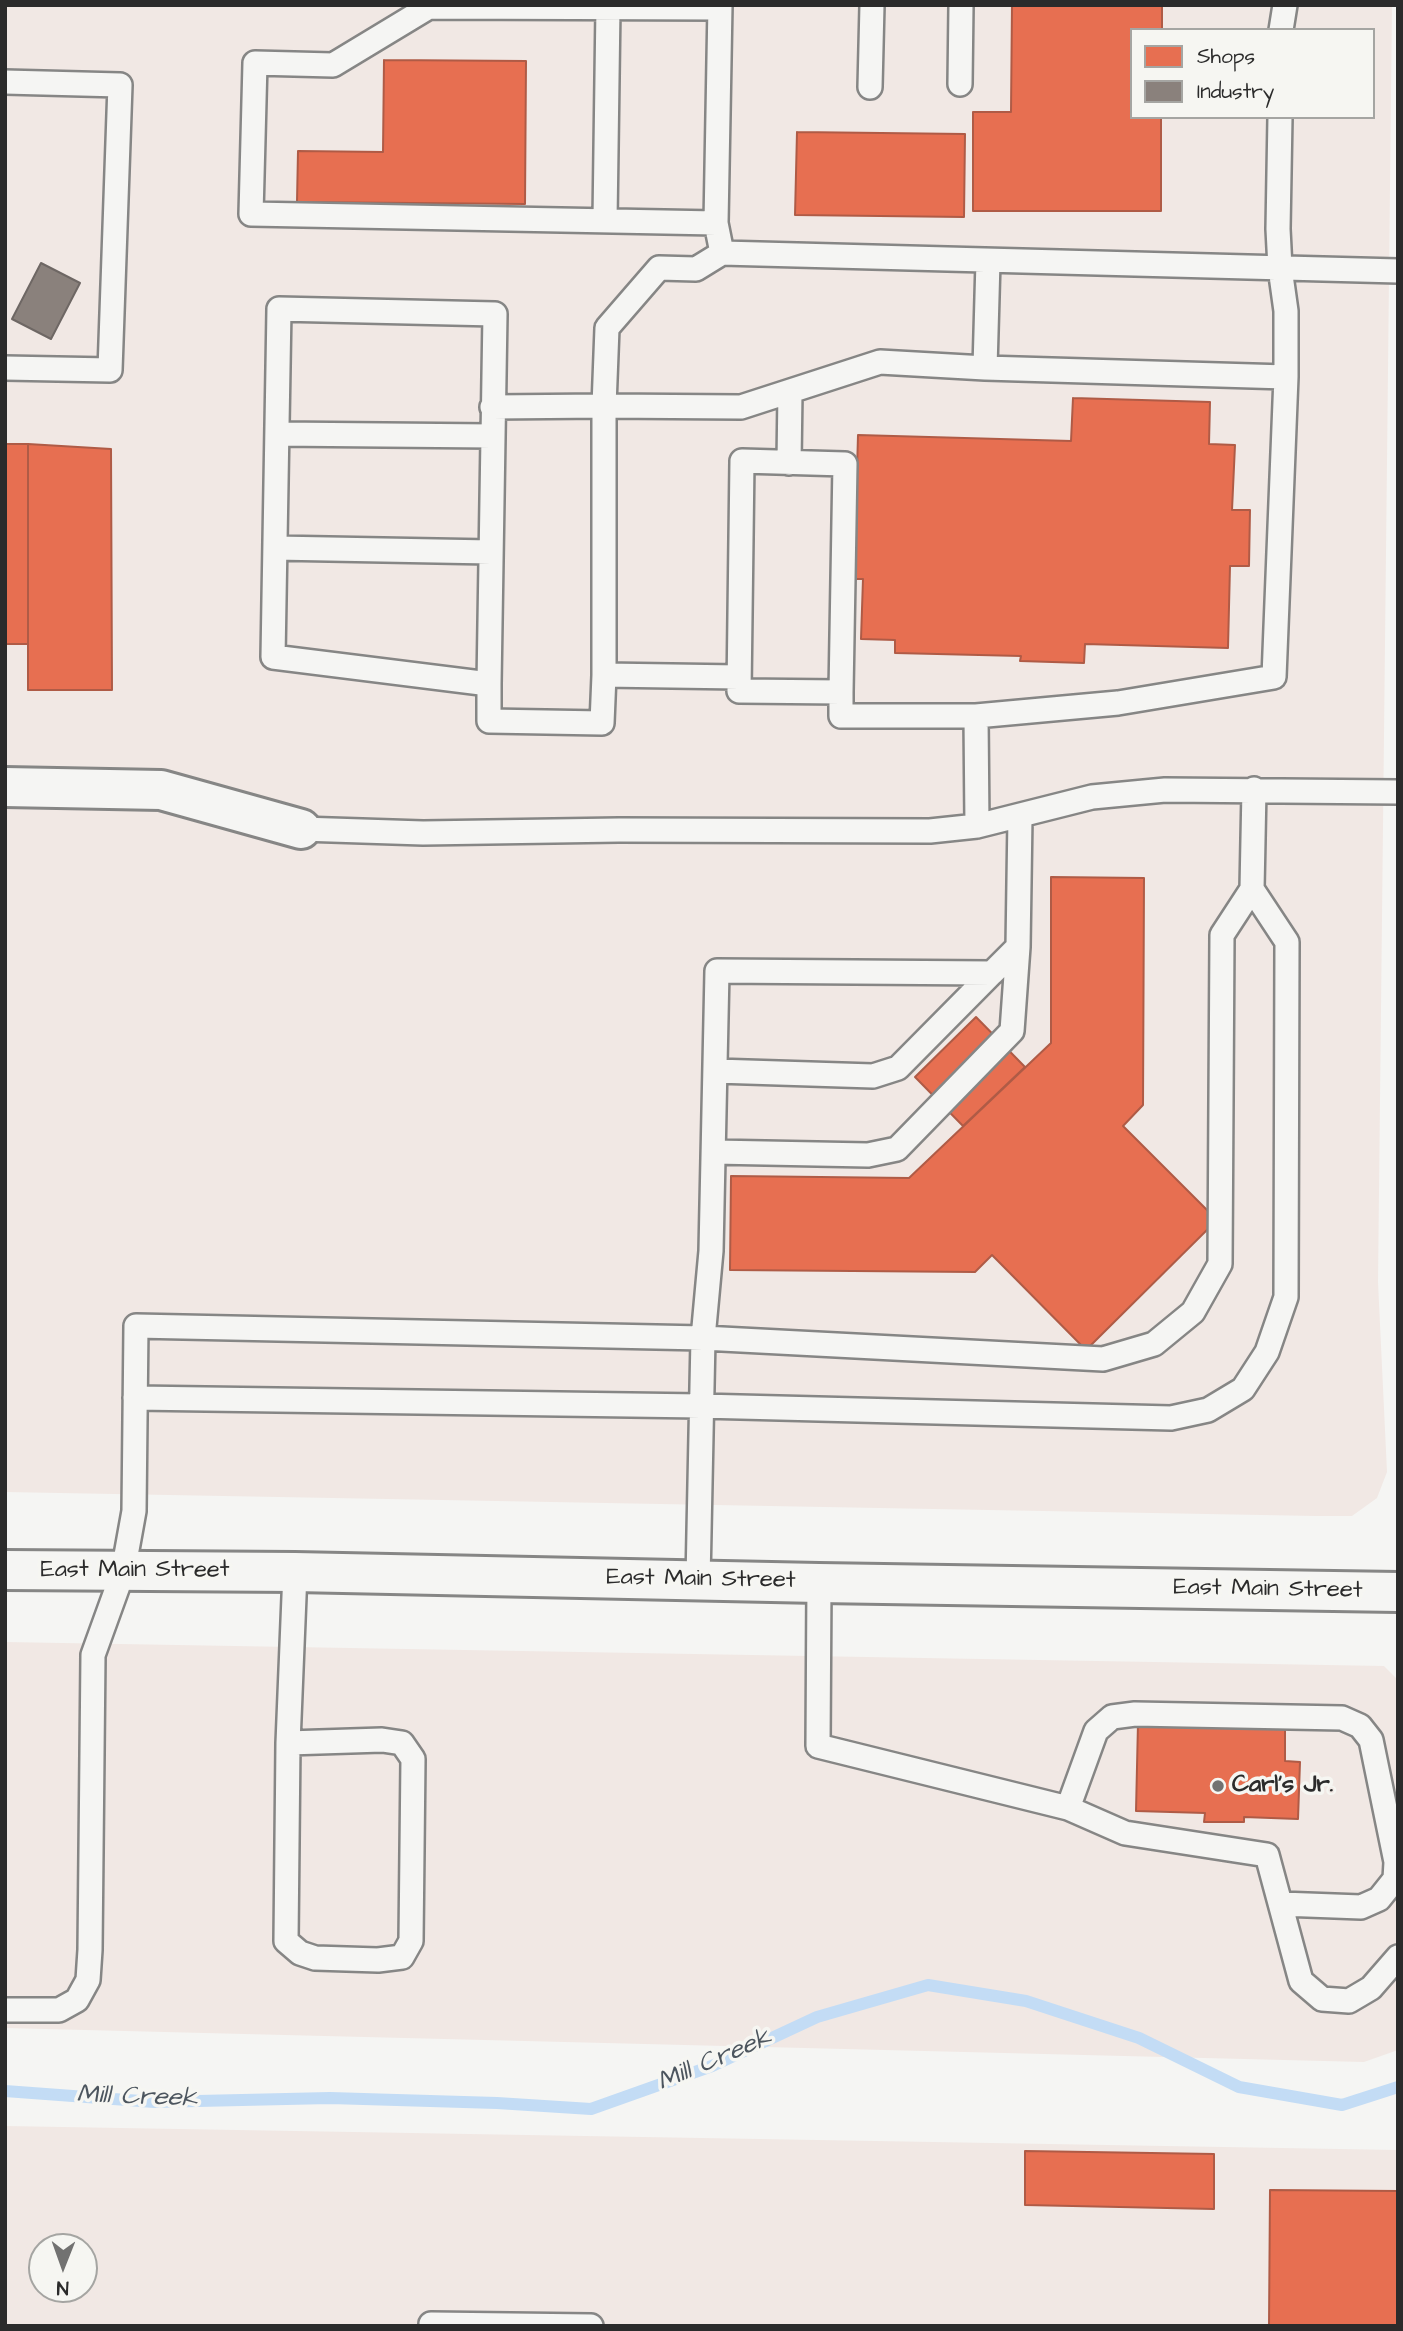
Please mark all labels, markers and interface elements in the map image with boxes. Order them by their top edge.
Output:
legend [1130,28,1375,119]
text: Shops [1197,42,1255,71]
text: Industry [1197,77,1274,106]
street label: East Main Street [40,1557,230,1585]
street label: East Main Street [606,1564,796,1596]
street label: East Main Street [1173,1574,1363,1606]
place label: Carl's Jr. [1232,1772,1333,1800]
marker: Carl's Jr. [1210,1778,1226,1794]
water label: Mill Creek [653,2023,777,2099]
water label: Mill Creek [76,2080,198,2116]
north arrow [28,2233,98,2303]
text: N [56,2274,69,2301]

